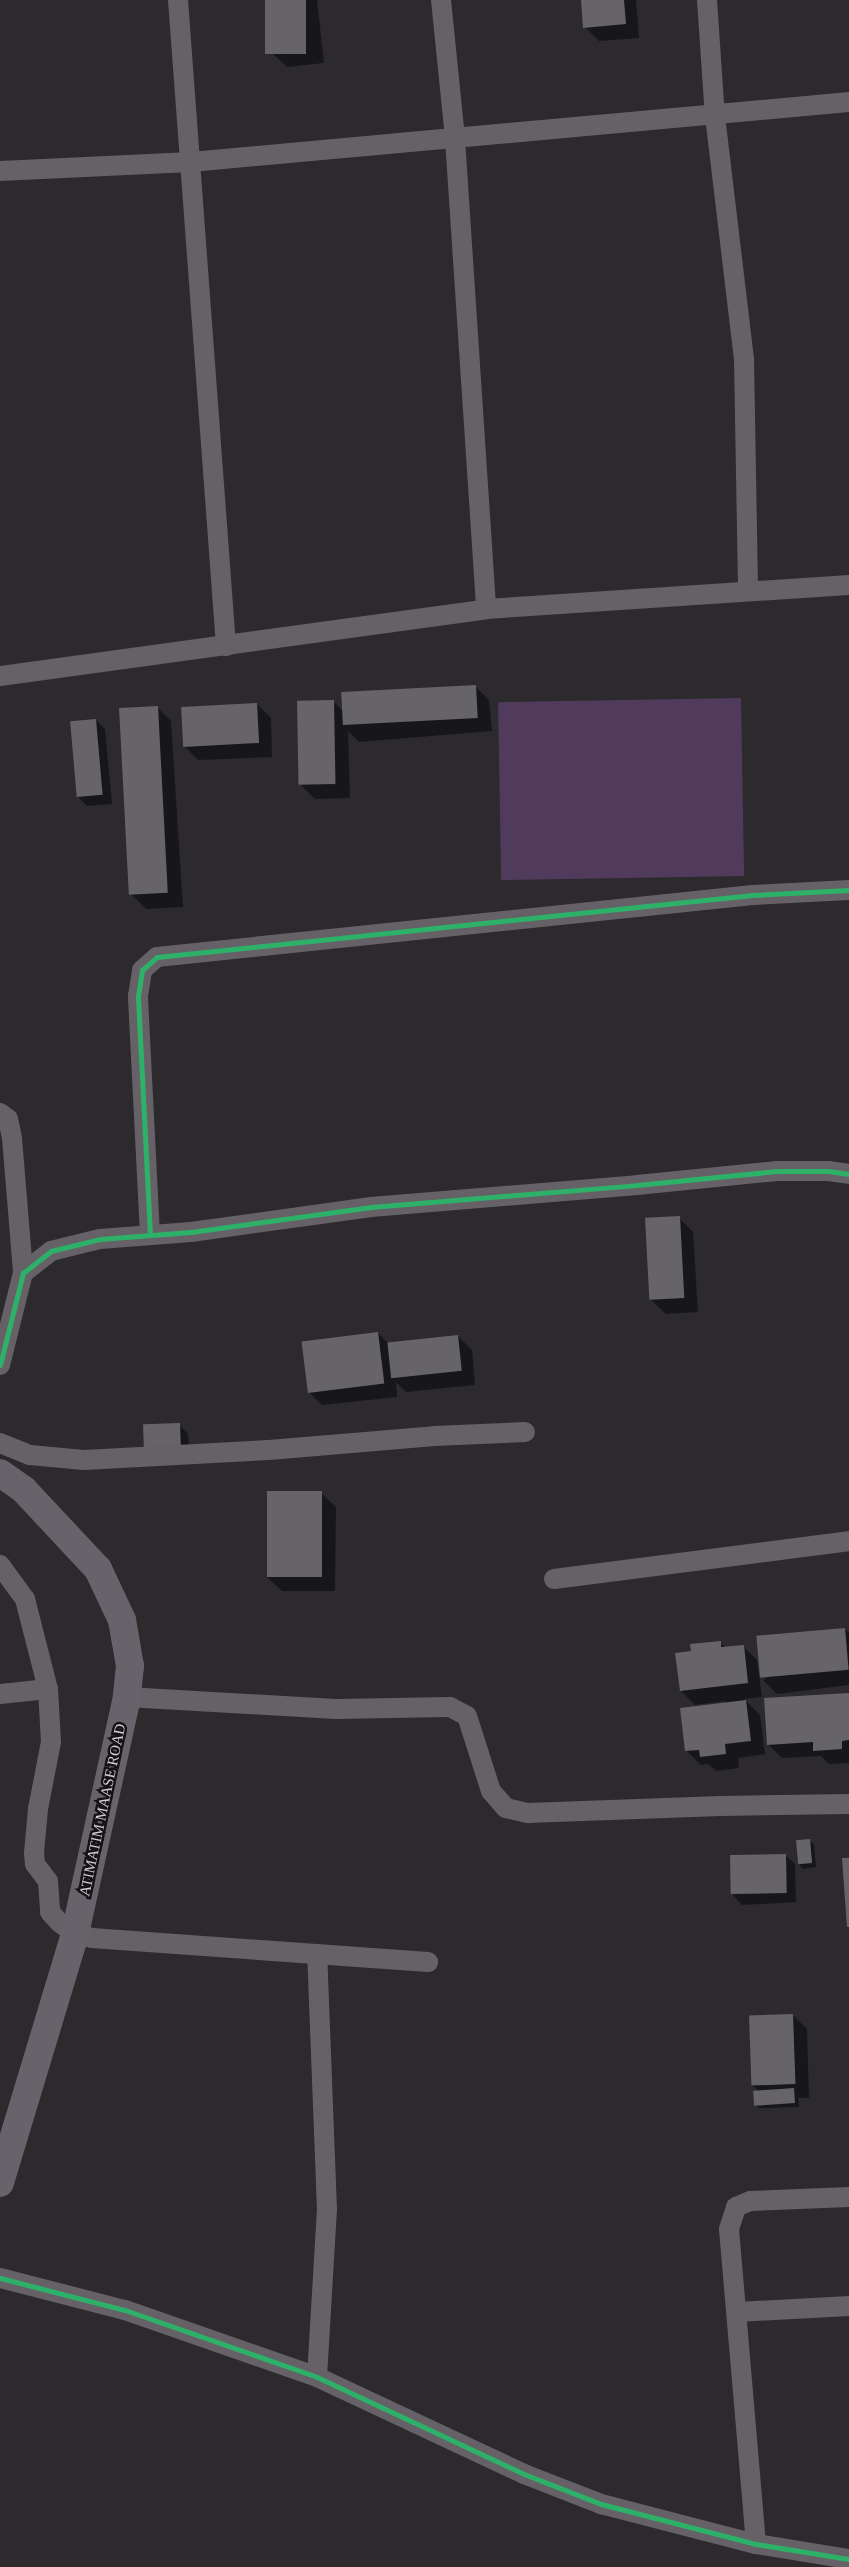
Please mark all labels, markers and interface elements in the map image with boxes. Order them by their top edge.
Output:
street label: ATIMATIM MAASE ROAD [76,1722,130,1898]

